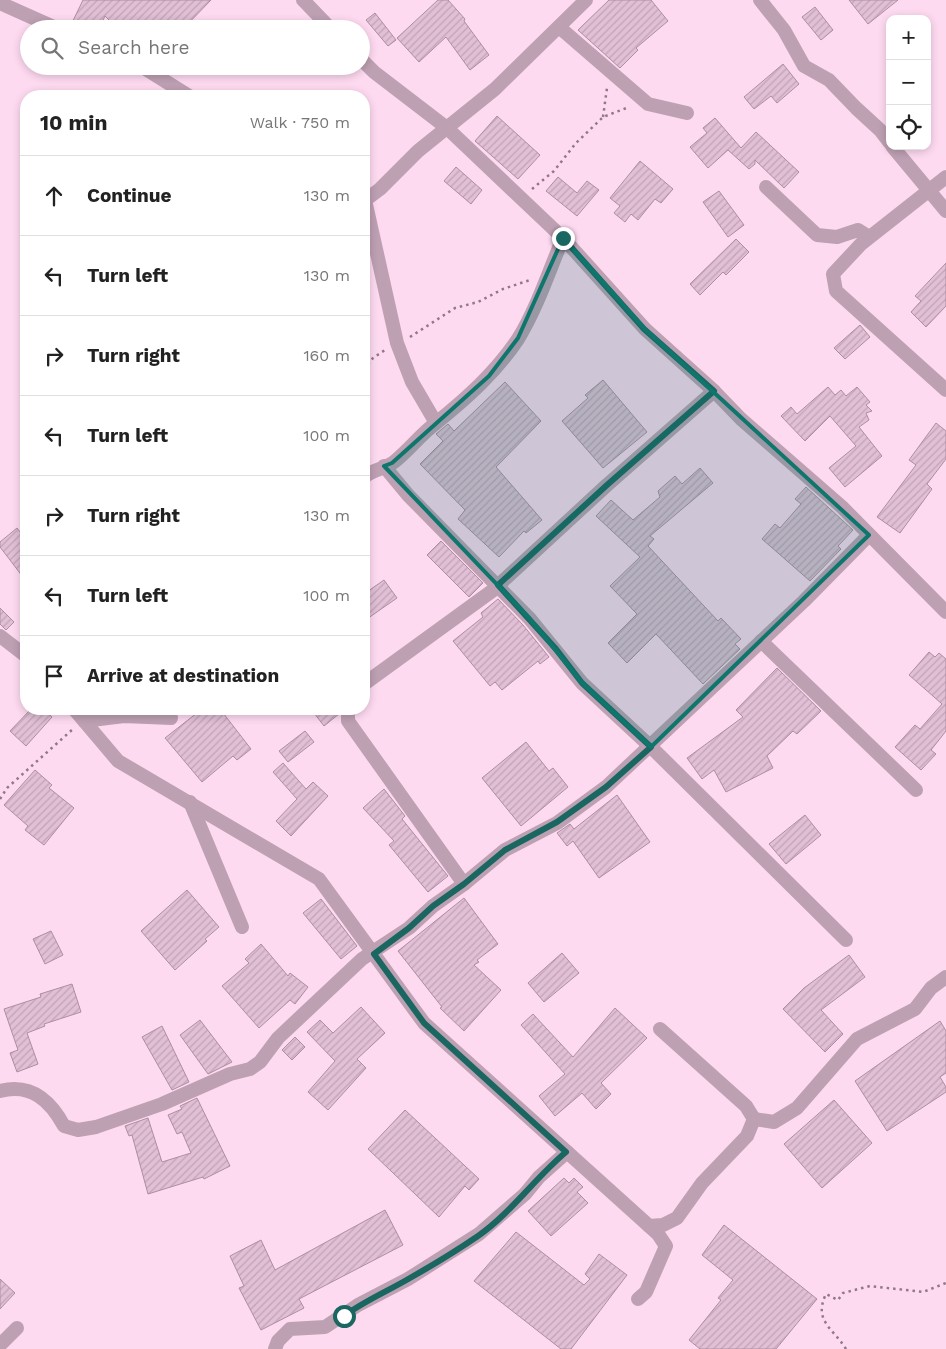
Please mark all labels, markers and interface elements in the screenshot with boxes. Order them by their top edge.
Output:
map controls [886,15,931,150]
button: + [886,15,931,60]
search box [20,20,370,75]
icon: search [38,34,66,62]
text: Search here [78,36,189,59]
button: − [886,60,931,105]
button: locate [886,105,931,150]
text: 10 min [40,110,107,135]
text: Walk · 750 m [250,113,350,132]
icon: ahead [40,182,68,210]
text: Continue [87,184,171,207]
text: 130 m [304,186,350,205]
route end [552,227,575,250]
icon: left [40,262,68,290]
text: Turn left [87,264,168,287]
text: 130 m [304,266,350,285]
icon: right [40,342,68,370]
text: Turn right [87,344,180,367]
text: 160 m [303,346,350,365]
icon: left [40,422,68,450]
text: Turn left [87,424,168,447]
text: 100 m [303,426,350,445]
icon: right [40,502,68,530]
text: Turn right [87,504,180,527]
text: 130 m [304,506,350,525]
icon: left [40,582,68,610]
text: Turn left [87,584,168,607]
text: 100 m [303,586,350,605]
icon: arrive [40,662,68,690]
text: Arrive at destination [87,664,279,687]
route start [333,1305,356,1328]

